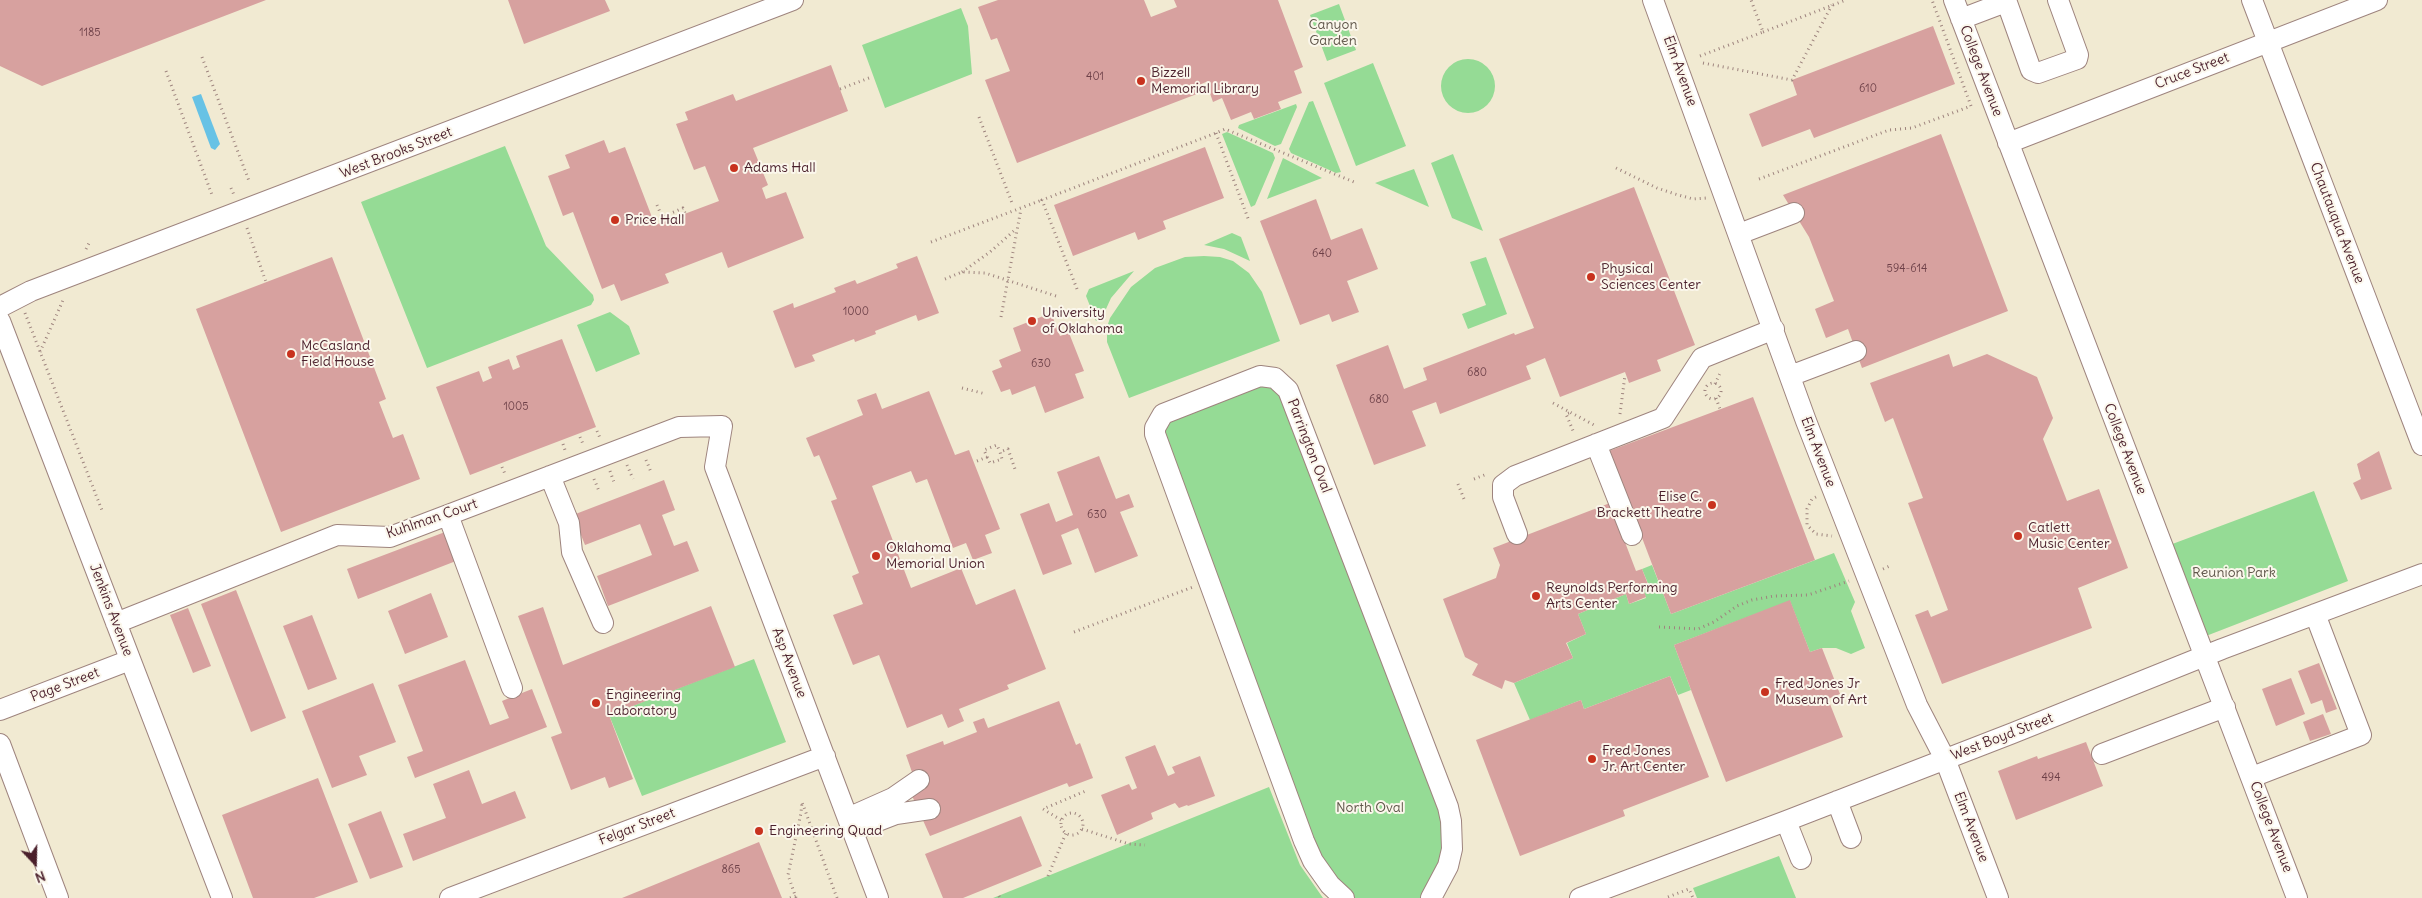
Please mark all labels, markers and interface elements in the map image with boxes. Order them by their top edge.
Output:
park label: Canyon Garden [1308,17,1358,49]
street label: College Avenue [1956,23,2006,119]
house number: 1185 [79,26,101,40]
street label: Elm Avenue [1659,33,1701,109]
street label: Cruce Street [2153,49,2231,93]
place label: Bizzell Memorial Library [1151,65,1259,98]
house number: 401 [1086,70,1104,84]
marker: Bizzell Memorial Library [1135,75,1147,87]
house number: 610 [1859,82,1877,96]
street label: West Brooks Street [338,124,454,182]
place label: Adams Hall [744,160,816,176]
street label: Chautauqua Avenue [2306,160,2368,286]
marker: Adams Hall [728,162,740,174]
place label: Price Hall [625,212,684,228]
marker: Price Hall [609,214,621,226]
house number: 640 [1312,247,1332,261]
place label: Physical Sciences Center [1601,261,1701,294]
house number: 594-614 [1887,262,1927,276]
marker: Physical Sciences Center [1585,271,1597,283]
house number: 1000 [843,305,869,319]
place label: University of Oklahoma [1042,305,1123,338]
marker: University of Oklahoma [1026,315,1038,327]
place label: McCasland Field House [301,338,374,371]
marker: McCasland Field House [285,348,297,360]
house number: 630 [1031,357,1051,371]
house number: 680 [1467,366,1487,380]
house number: 680 [1369,393,1389,407]
street label: Parrington Oval [1283,397,1335,495]
house number: 1005 [503,400,529,414]
street label: College Avenue [2100,401,2150,497]
street label: Elm Avenue [1797,414,1839,490]
place label: Elise C. Brackett Theatre [1596,489,1702,522]
street label: Kuhlman Court [384,496,480,542]
marker: Elise C. Brackett Theatre [1706,499,1718,511]
house number: 630 [1087,508,1107,522]
place label: Catlett Music Center [2028,520,2110,552]
marker: Catlett Music Center [2012,530,2024,542]
place label: Oklahoma Memorial Union [886,540,985,572]
marker: Oklahoma Memorial Union [870,550,882,562]
street label: Jenkins Avenue [86,561,136,659]
park label: Reunion Park [2192,565,2276,581]
place label: Reynolds Performing Arts Center [1546,580,1678,612]
marker: Reynolds Performing Arts Center [1530,590,1542,602]
street label: Asp Avenue [768,626,810,700]
street label: Page Street [28,664,102,706]
place label: Fred Jones Jr Museum of Art [1775,676,1867,709]
marker: Fred Jones Jr Museum of Art [1759,686,1771,698]
place label: Engineering Laboratory [606,687,681,720]
marker: Engineering Laboratory [590,697,602,709]
street label: West Boyd Street [1949,710,2055,764]
place label: Fred Jones Jr. Art Center [1602,743,1685,776]
marker: Fred Jones Jr. Art Center [1586,753,1598,765]
house number: 494 [2041,771,2061,785]
street label: College Avenue [2246,779,2296,875]
street label: Elm Avenue [1950,789,1992,865]
park label: North Oval [1336,800,1404,816]
street label: Felgar Street [597,805,677,849]
place label: Engineering Quad [769,823,882,839]
marker: Engineering Quad [753,825,765,837]
north arrow [10,838,60,888]
house number: 865 [721,863,741,877]
text: N [33,867,48,887]

